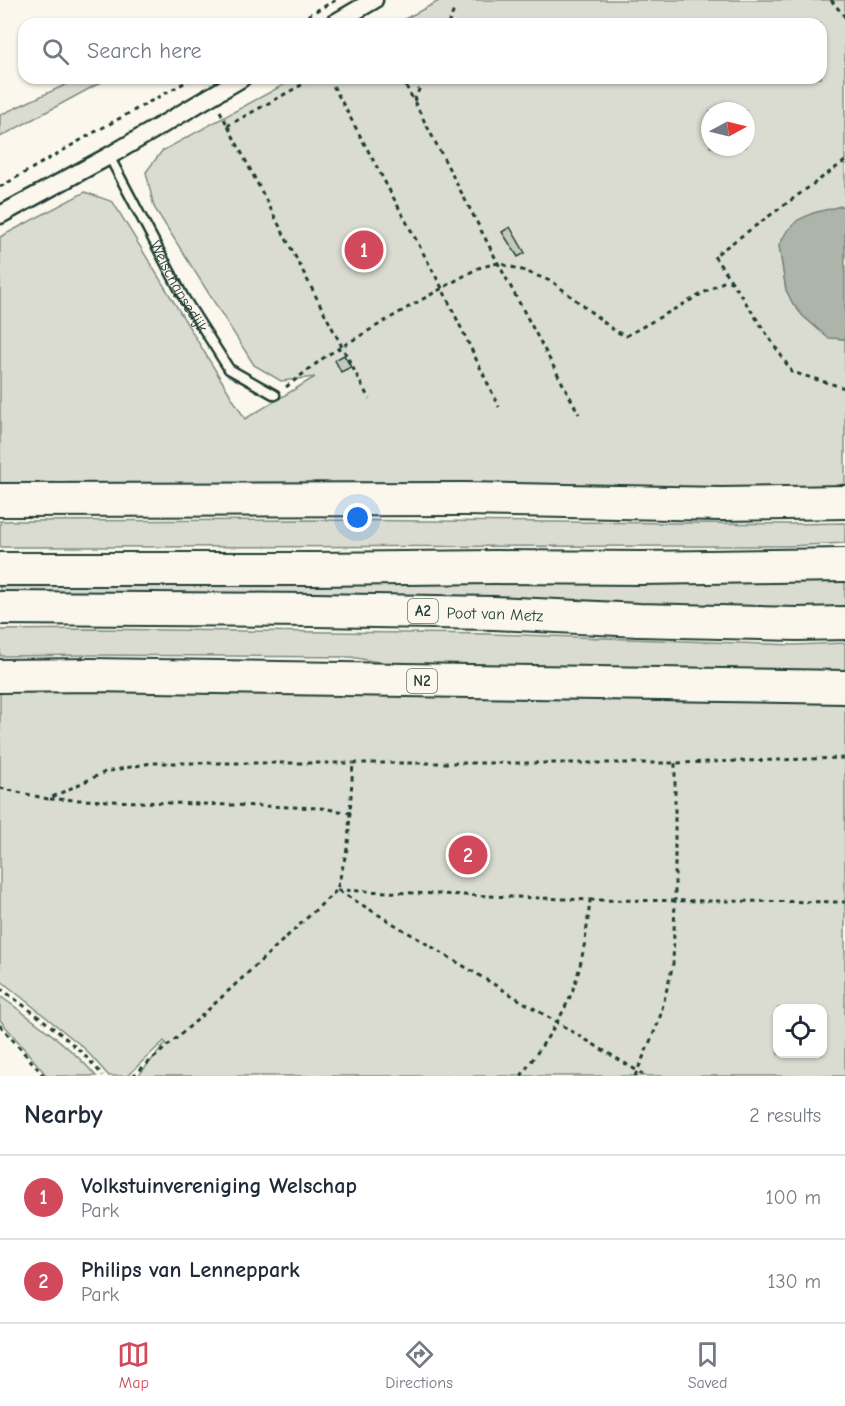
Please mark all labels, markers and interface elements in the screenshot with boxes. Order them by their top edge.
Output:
search box [18,18,827,84]
icon: search [39,35,72,68]
text: Search here [87,38,202,64]
north arrow [701,102,755,156]
pin: 1 [344,228,384,272]
street label: Welschapsedijk [145,238,212,336]
your location [343,503,372,532]
road number: A2 [408,599,438,623]
street label: Poot van Metz [446,604,544,625]
road number: N2 [407,669,437,693]
pin: 2 [448,832,488,878]
map controls [773,1004,827,1058]
button: locate [773,1004,827,1058]
text: Nearby [24,1100,103,1130]
text: 2 results [749,1104,821,1127]
text: Volkstuinvereniging Welschap [81,1173,357,1199]
text: 1 [40,1186,47,1209]
text: 100 m [766,1186,821,1209]
text: Park [81,1199,119,1222]
text: Philips van Lenneppark [81,1257,300,1283]
text: 2 [39,1270,48,1293]
text: 130 m [768,1270,821,1293]
text: Park [81,1283,119,1306]
tab: Map [117,1338,150,1392]
tab: Directions [385,1338,453,1392]
tab: Saved [688,1338,728,1392]

